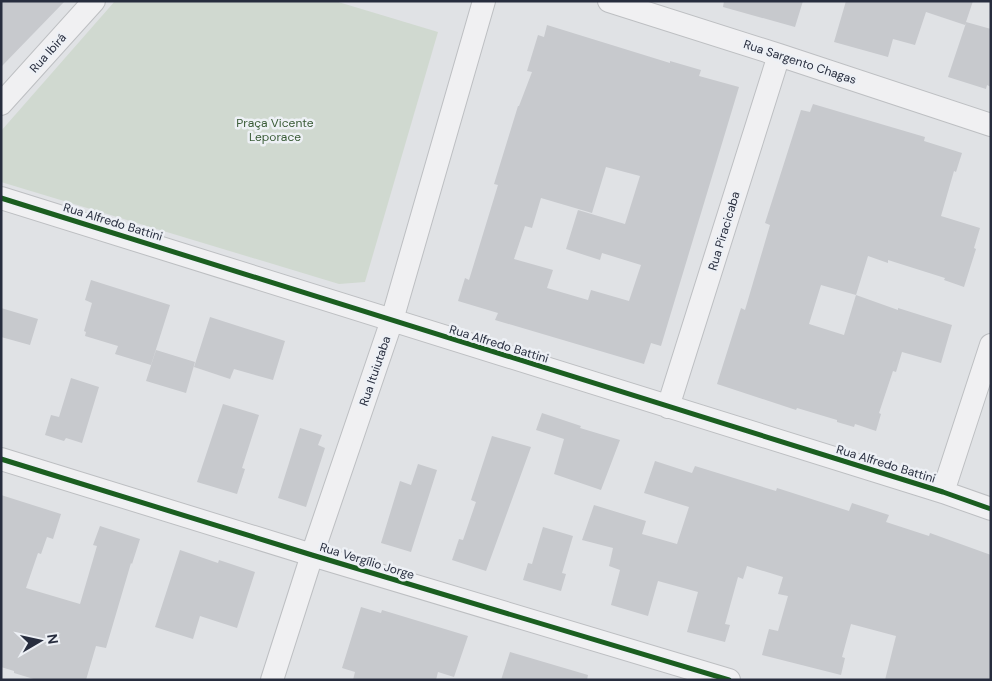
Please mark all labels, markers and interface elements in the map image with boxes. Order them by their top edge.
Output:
street label: Rua Ibirá [26,30,70,76]
street label: Rua Sargento Chagas [742,36,858,88]
park label: Praça Vicente Leporace [236,115,314,145]
street label: Rua Piracicaba [704,190,744,272]
street label: Rua Alfredo Battini [61,199,165,245]
street label: Rua Alfredo Battini [447,321,551,367]
street label: Rua Ituiutaba [356,334,394,408]
street label: Rua Alfredo Battini [834,441,938,487]
street label: Rua Vergílio Jorge [318,539,416,583]
north arrow [15,616,65,666]
text: N [43,633,63,645]

